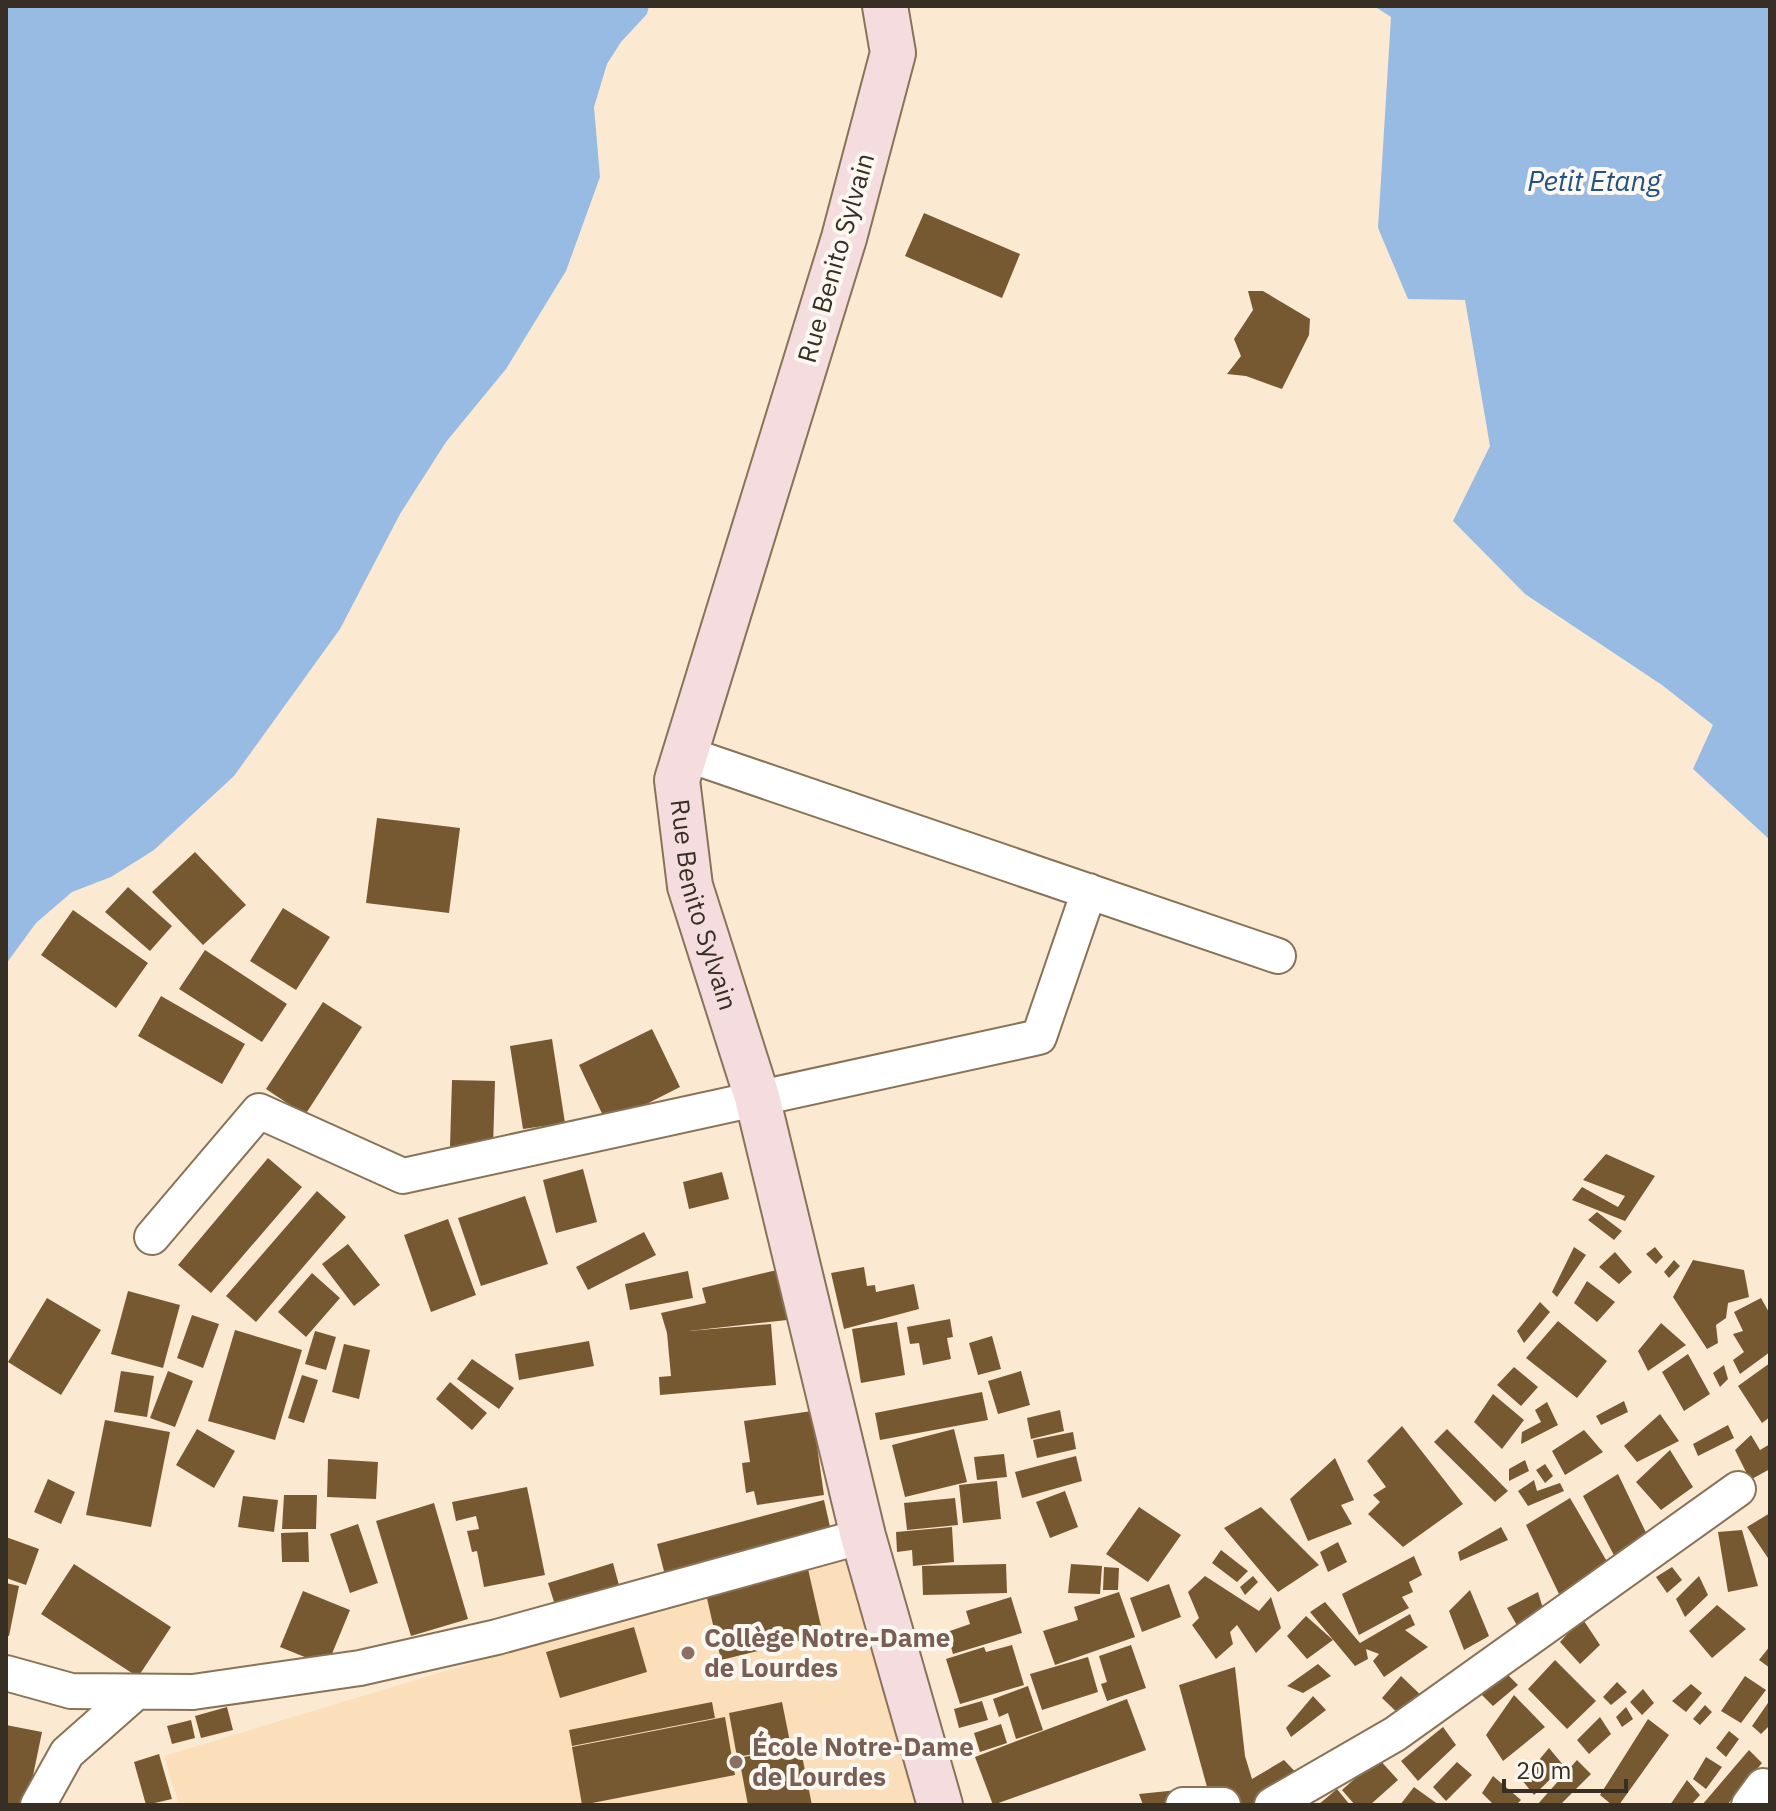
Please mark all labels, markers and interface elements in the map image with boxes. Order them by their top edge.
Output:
street label: Rue Benito Sylvain [789,149,881,367]
water label: Petit Etang [1527,162,1662,199]
street label: Rue Benito Sylvain [663,797,746,1014]
place label: Collège Notre-Dame de Lourdes [704,1620,950,1684]
marker: Collège Notre-Dame de Lourdes [679,1644,697,1662]
place label: École Notre-Dame de Lourdes [752,1729,974,1793]
scale bar [1504,1743,1626,1793]
marker: École Notre-Dame de Lourdes [727,1753,745,1771]
text: 20 m [1516,1754,1571,1786]

